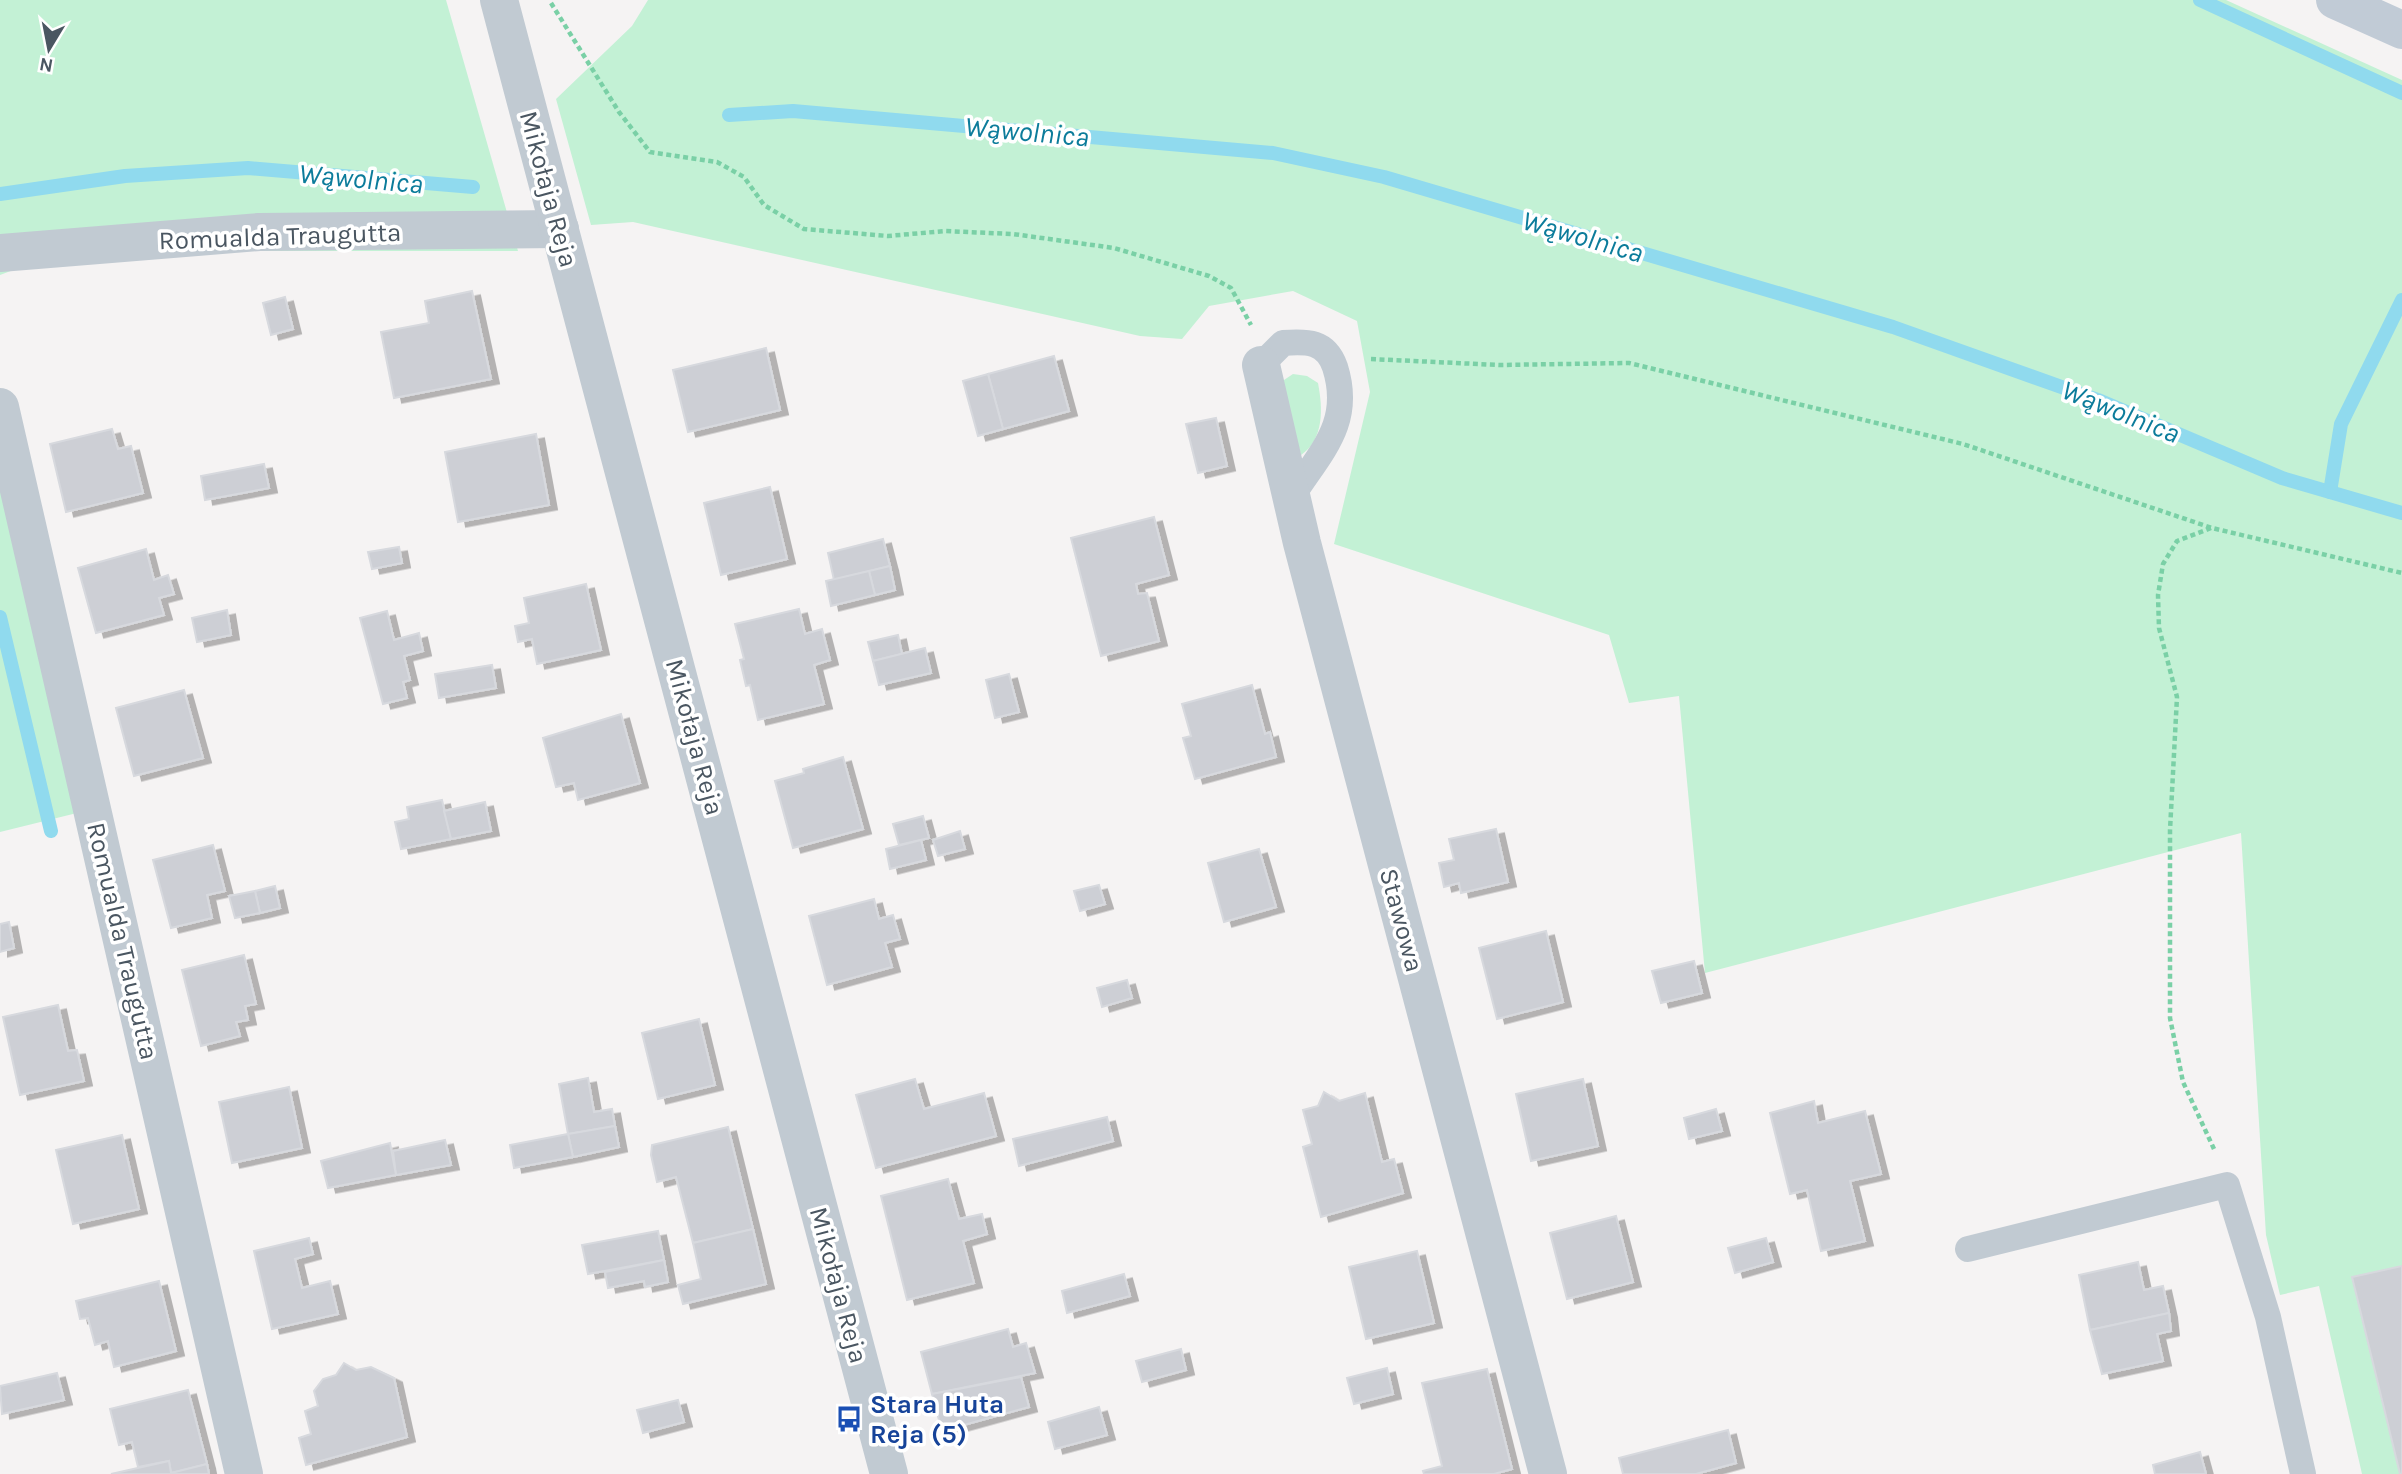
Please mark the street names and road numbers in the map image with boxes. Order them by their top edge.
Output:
street label: Mikołaja Reja [513,108,584,271]
street label: Romualda Traugutta [158,217,402,256]
street label: Mikołaja Reja [659,656,730,819]
street label: Romualda Traugutta [80,819,165,1063]
street label: Stawowa [1373,865,1430,975]
street label: Mikołaja Reja [803,1204,874,1367]

